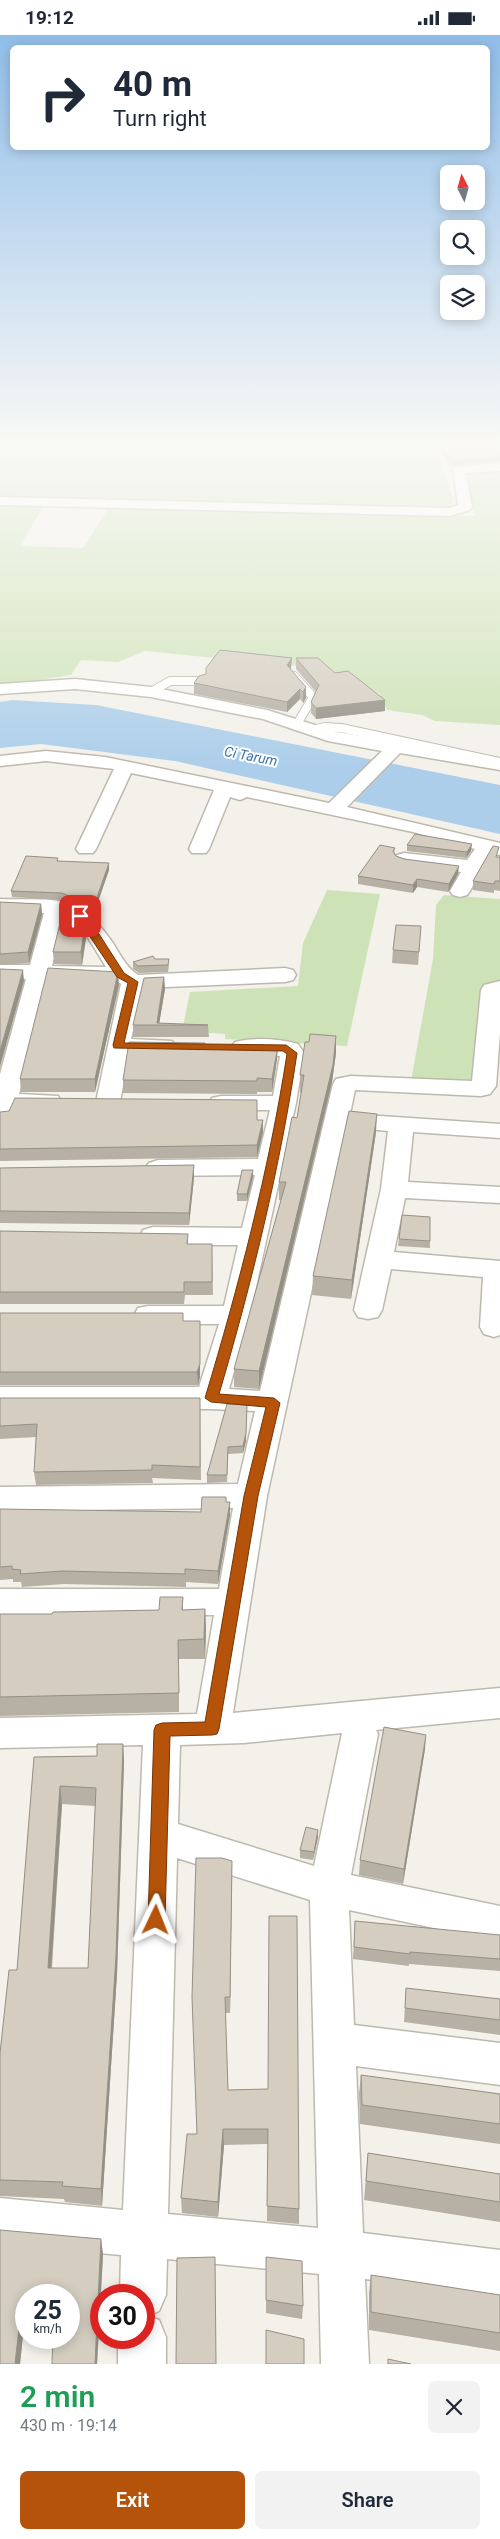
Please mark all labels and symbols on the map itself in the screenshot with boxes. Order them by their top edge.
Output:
north arrow [440,165,485,210]
water label: Ci Tarum [223,743,279,769]
pin [59,895,101,937]
position arrow [129,1893,181,1945]
speed limit sign: 30 [90,2284,155,2349]

